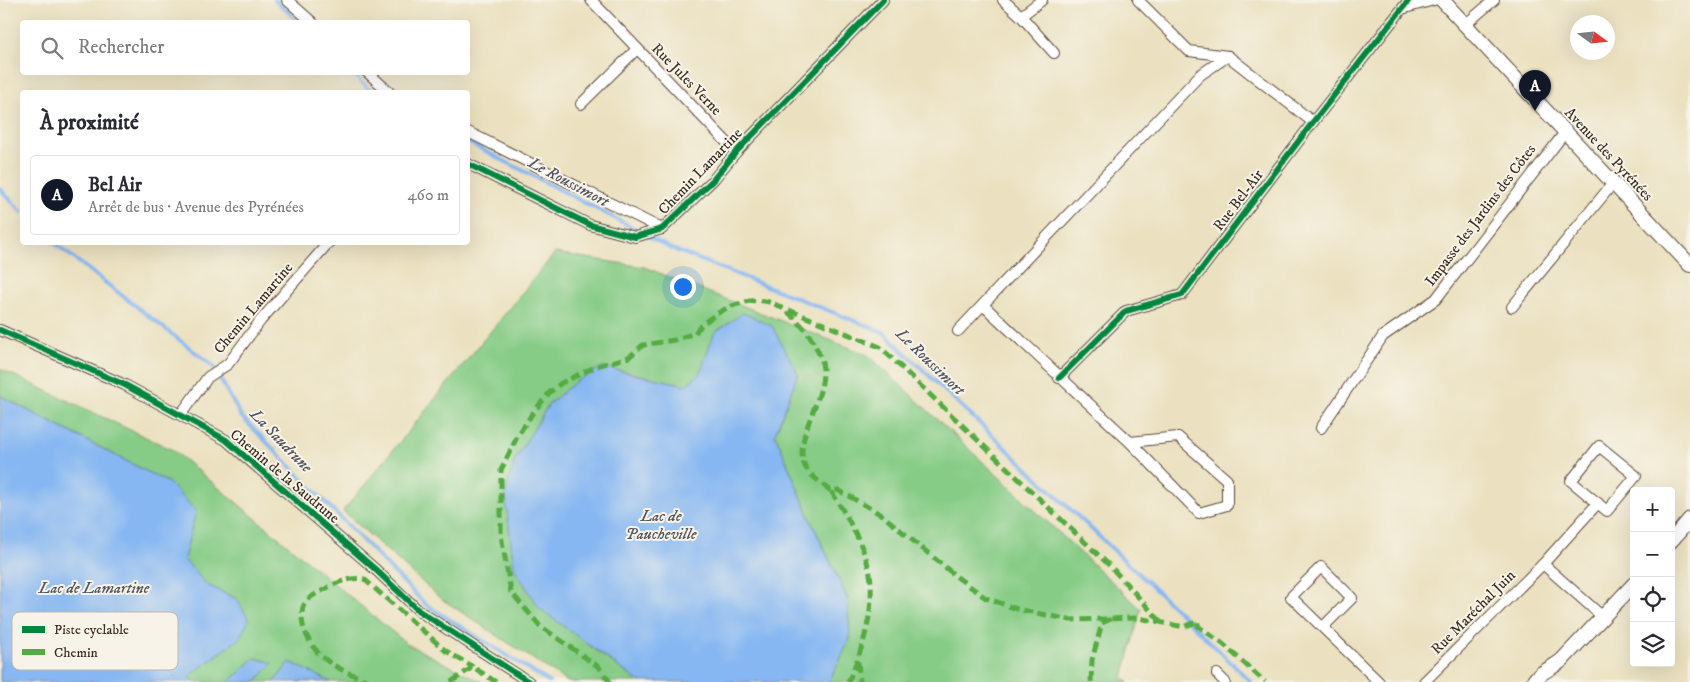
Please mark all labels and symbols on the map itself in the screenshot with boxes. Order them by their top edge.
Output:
north arrow [1570,15,1615,60]
street label: Rue Jules Verne [648,39,726,119]
pin: A [1519,70,1551,111]
street label: Avenue des Pyrénées [1560,104,1657,205]
street label: Chemin Lamartine [654,124,747,219]
street label: Impasse des Jardins des Côtes [1421,141,1540,290]
water label: Le Roussimort [524,152,613,212]
street label: Rue Bel-Air [1209,166,1268,235]
street label: Chemin Lamartine [210,259,297,358]
your location [670,274,696,300]
water label: Le Roussimort [891,323,970,400]
water label: La Saudrune [245,404,317,477]
street label: Chemin de la Saudrune [226,425,343,528]
water label: Lac de Paucheville [625,506,697,544]
street label: Rue Maréchal Juin [1427,566,1520,659]
water label: Lac de Lamartine [38,578,150,598]
legend [12,612,178,670]
text: Piste cyclable [54,621,129,639]
text: Chemin [54,644,99,662]

